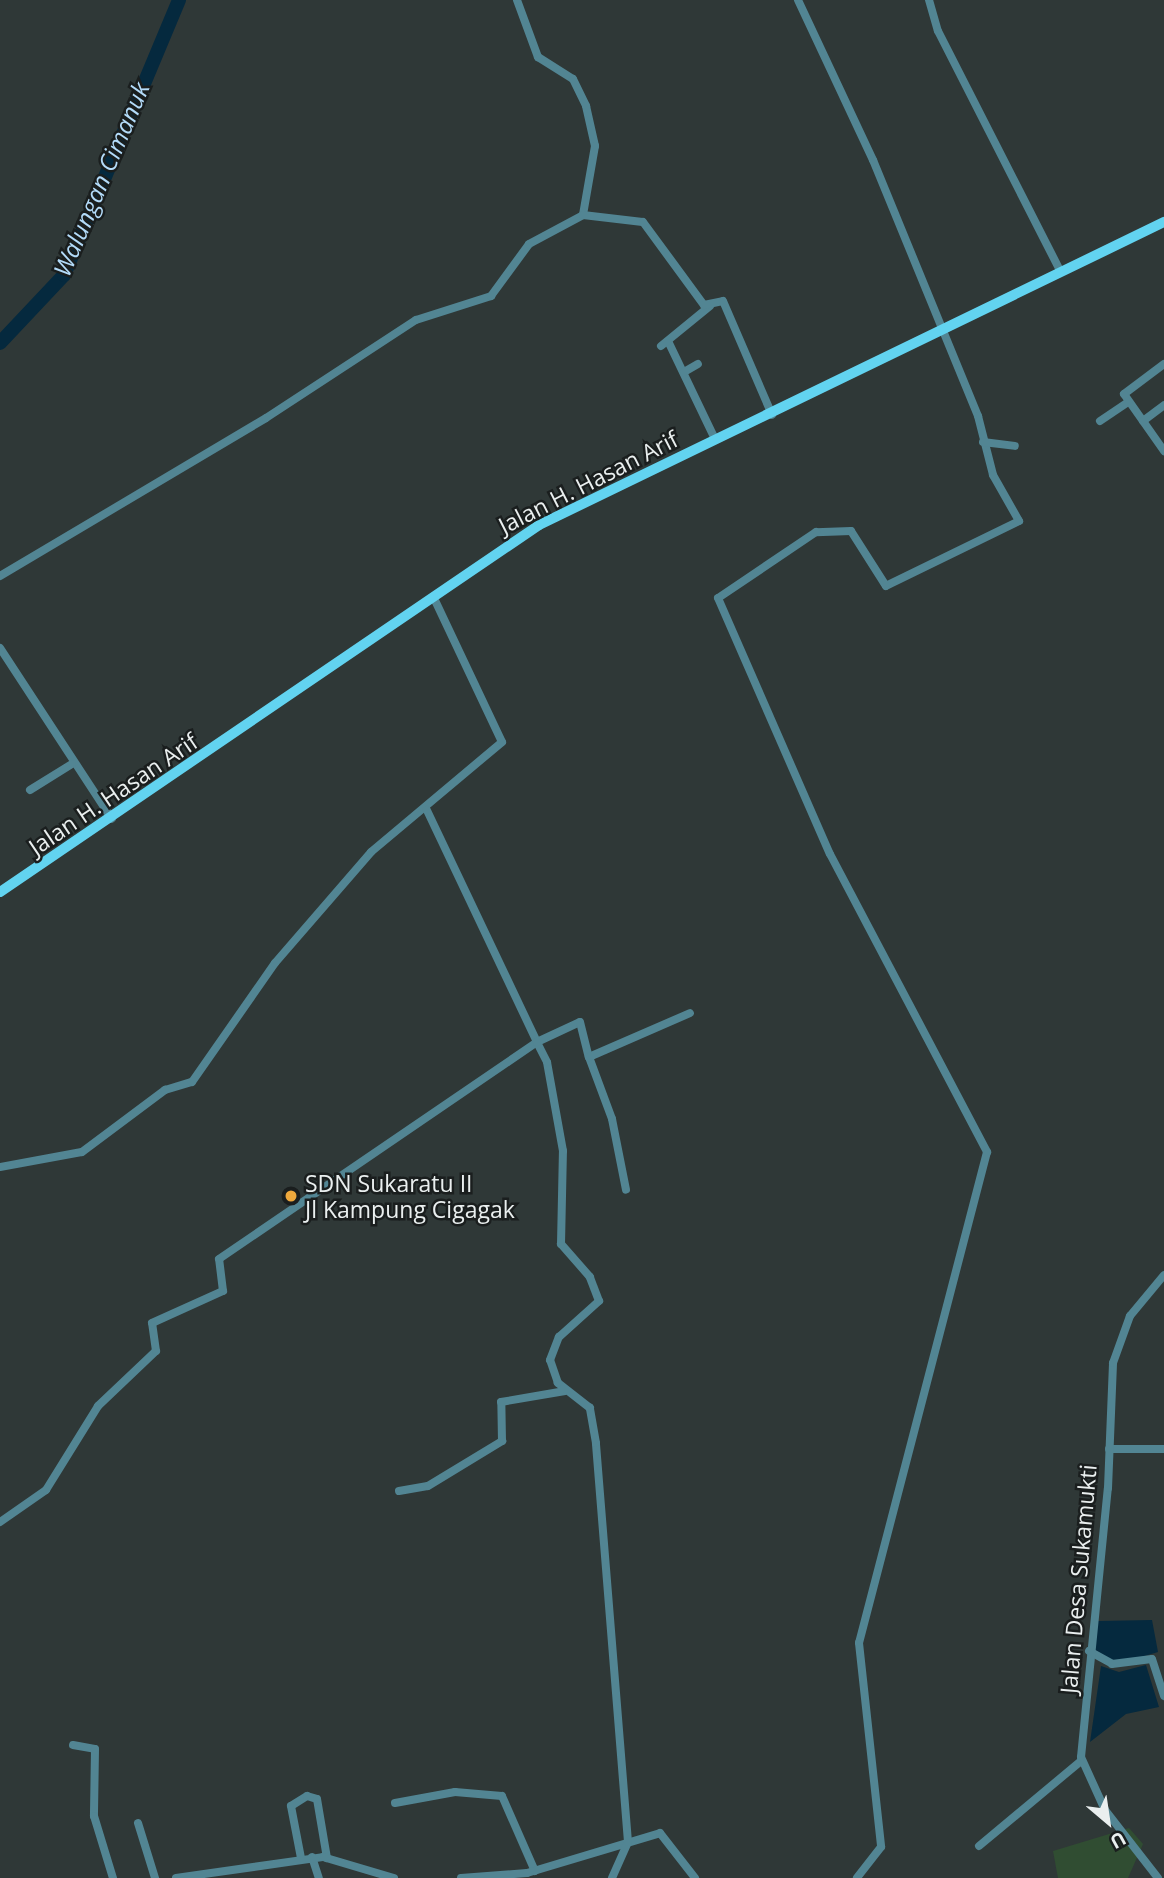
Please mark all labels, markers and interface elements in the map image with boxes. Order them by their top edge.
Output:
water label: Walungan Cimanuk [47,78,155,280]
street label: Jalan H. Hasan Arif [494,425,682,539]
street label: Jalan H. Hasan Arif [23,727,203,861]
place label: SDN Sukaratu II Jl Kampung Cigagak [305,1169,515,1223]
marker: SDN Sukaratu II Jl Kampung Cigagak [283,1188,299,1204]
street label: Jalan Desa Sukamukti [1054,1463,1102,1695]
north arrow [1073,1787,1143,1857]
text: U [1106,1826,1131,1855]

